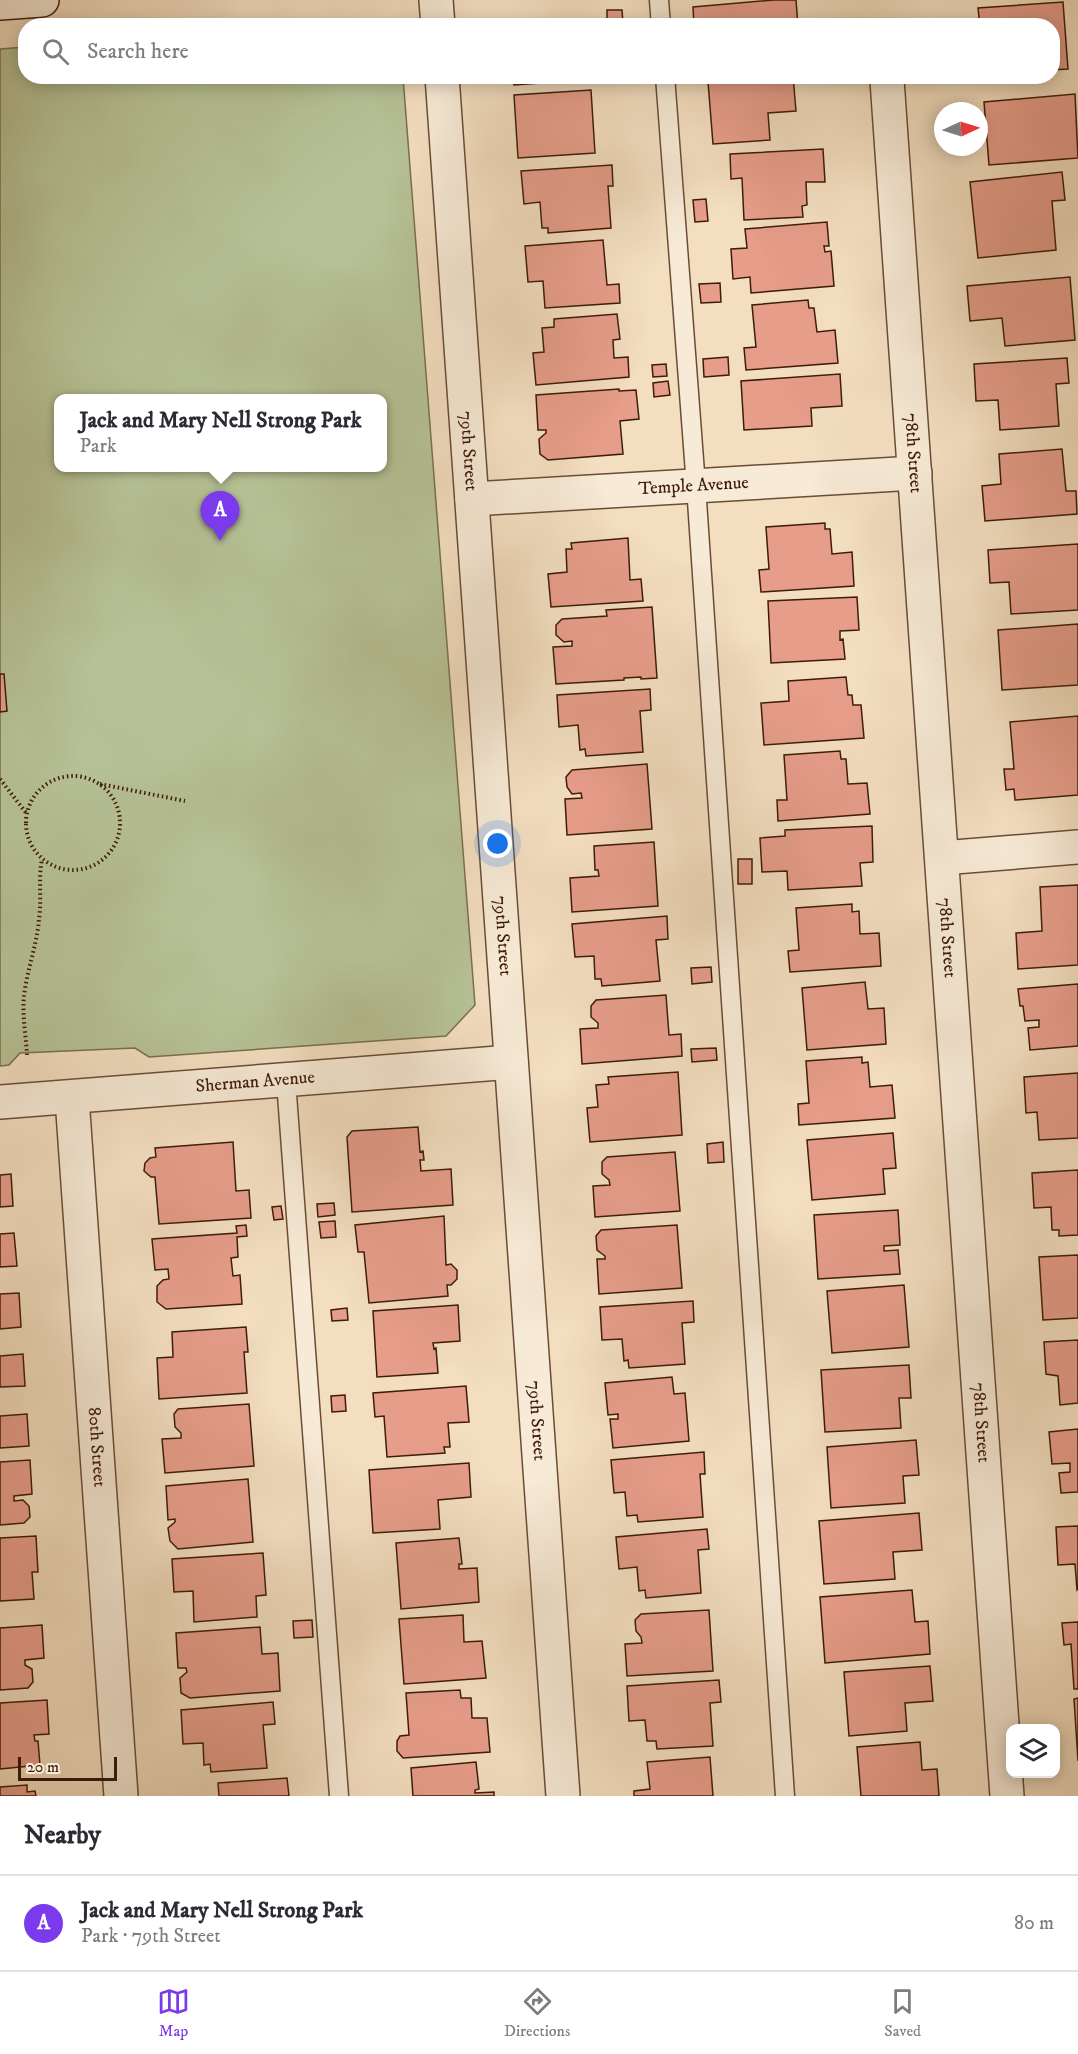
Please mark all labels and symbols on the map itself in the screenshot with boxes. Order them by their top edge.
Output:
north arrow [934,102,988,156]
street label: 79th Street [455,410,482,492]
street label: 78th Street [899,412,927,494]
street label: Temple Avenue [638,472,749,500]
pin: A [200,492,240,541]
your location [483,829,512,858]
street label: 79th Street [489,895,516,977]
street label: 78th Street [933,897,961,979]
street label: Sherman Avenue [195,1066,316,1098]
street label: 79th Street [523,1380,550,1462]
street label: 78th Street [967,1382,995,1464]
street label: 80th Street [83,1406,110,1488]
scale bar [18,1754,117,1782]

